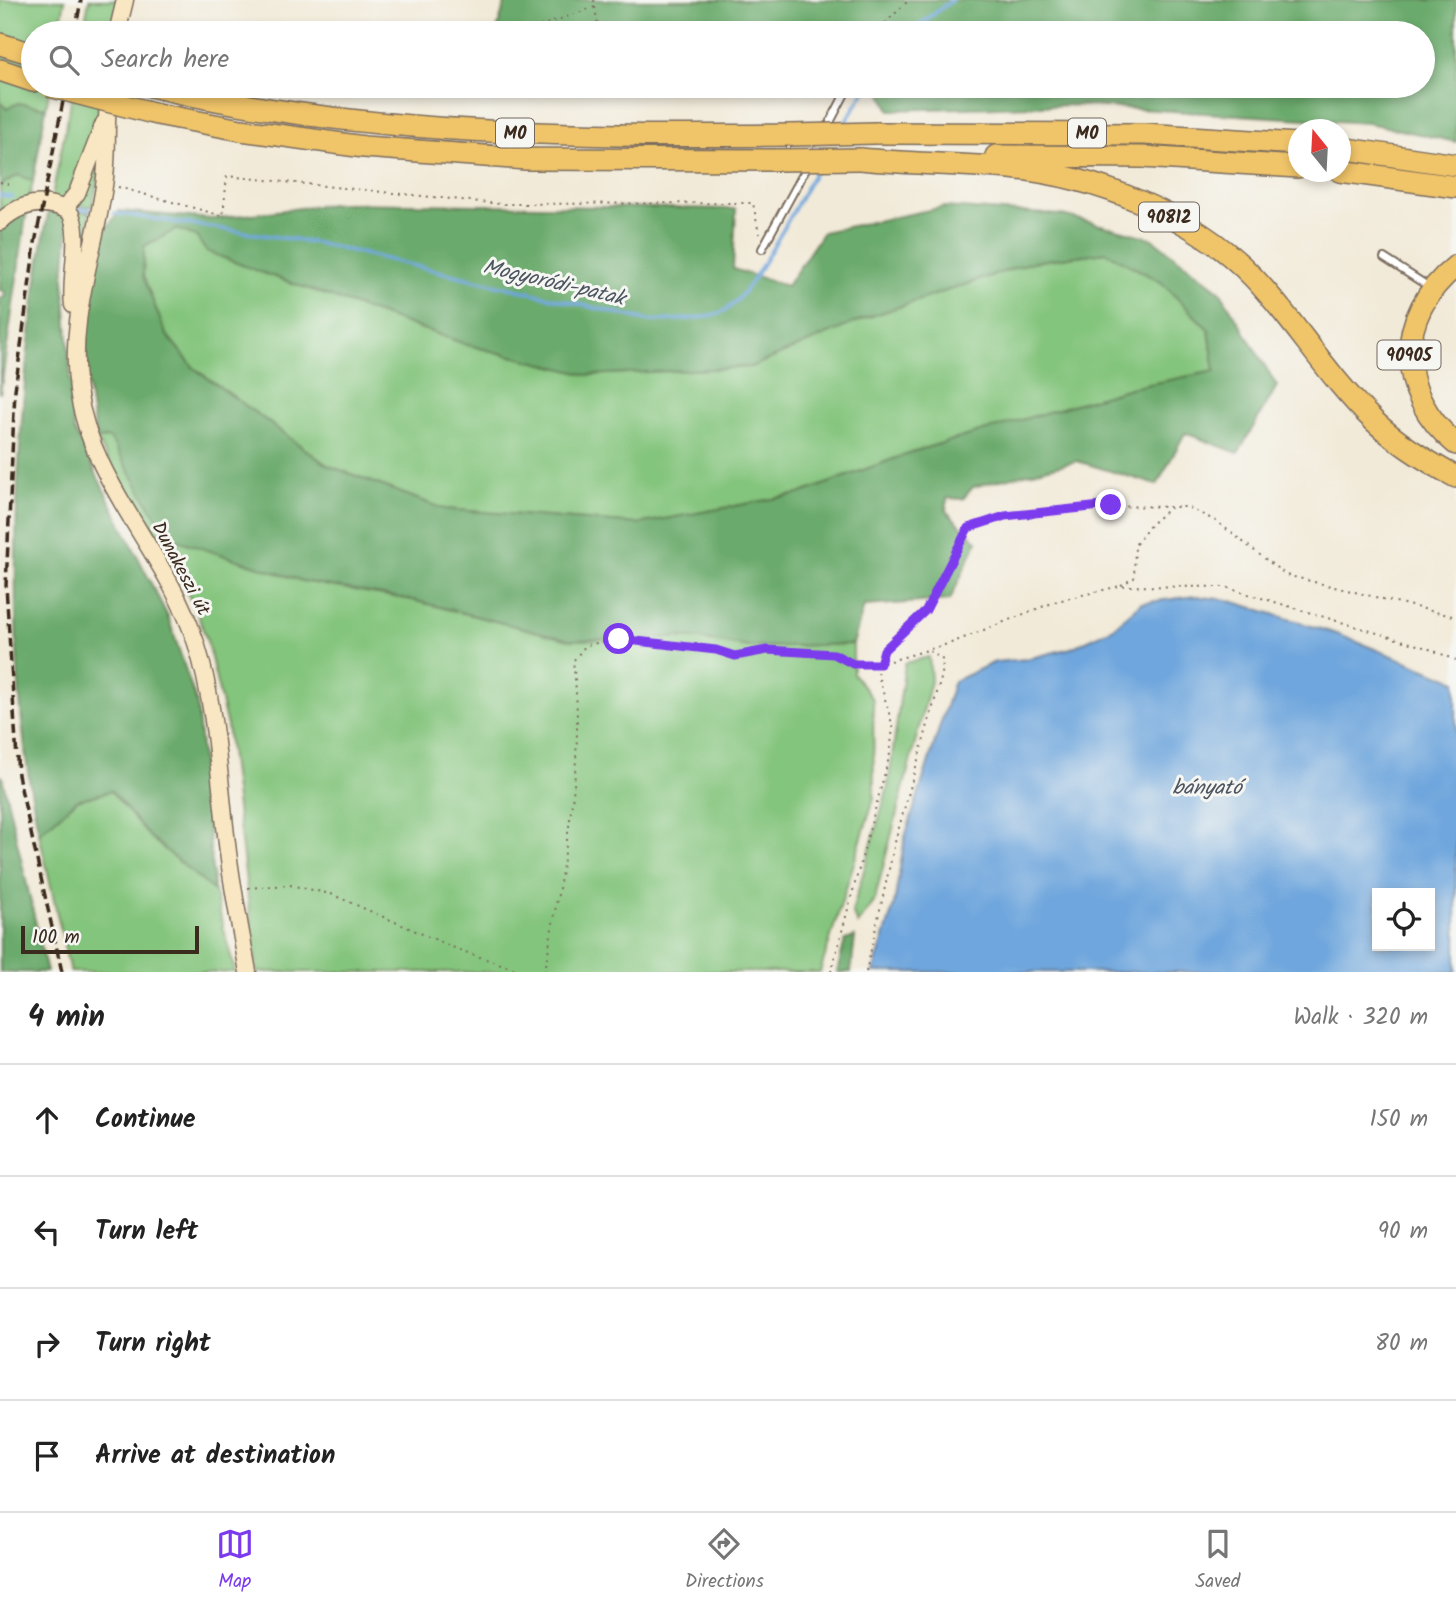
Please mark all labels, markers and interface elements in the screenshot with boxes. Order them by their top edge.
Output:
search box [21,21,1435,98]
text: Search here [101,39,229,81]
icon: search [45,41,83,79]
road number: M0 [496,118,534,148]
road number: M0 [1068,118,1106,148]
north arrow [1288,119,1351,182]
road number: 90812 [1139,202,1199,232]
water label: Mogyoródi-patak [479,251,631,317]
road number: 90905 [1378,340,1440,370]
route end [1095,489,1126,520]
street label: Dunakeszi út [143,516,218,622]
route start [603,623,634,654]
water label: bányató [1172,772,1246,805]
map controls [1372,888,1435,951]
button: locate [1372,888,1435,951]
scale bar [21,923,200,955]
text: 100 m [32,923,80,953]
text: 4 min [28,994,105,1042]
text: Walk · 320 m [1293,1000,1428,1036]
text: Continue [95,1099,196,1141]
icon: ahead [28,1101,66,1139]
text: 150 m [1369,1102,1428,1138]
text: Turn left [95,1211,198,1253]
icon: left [28,1213,66,1251]
text: 90 m [1378,1214,1428,1250]
text: Turn right [95,1323,211,1365]
icon: right [28,1325,66,1363]
text: 80 m [1375,1326,1428,1362]
text: Arrive at destination [95,1435,335,1477]
icon: arrive [28,1437,66,1475]
tab: Map [216,1525,254,1597]
tab: Directions [685,1525,764,1597]
tab: Saved [1195,1525,1240,1597]

